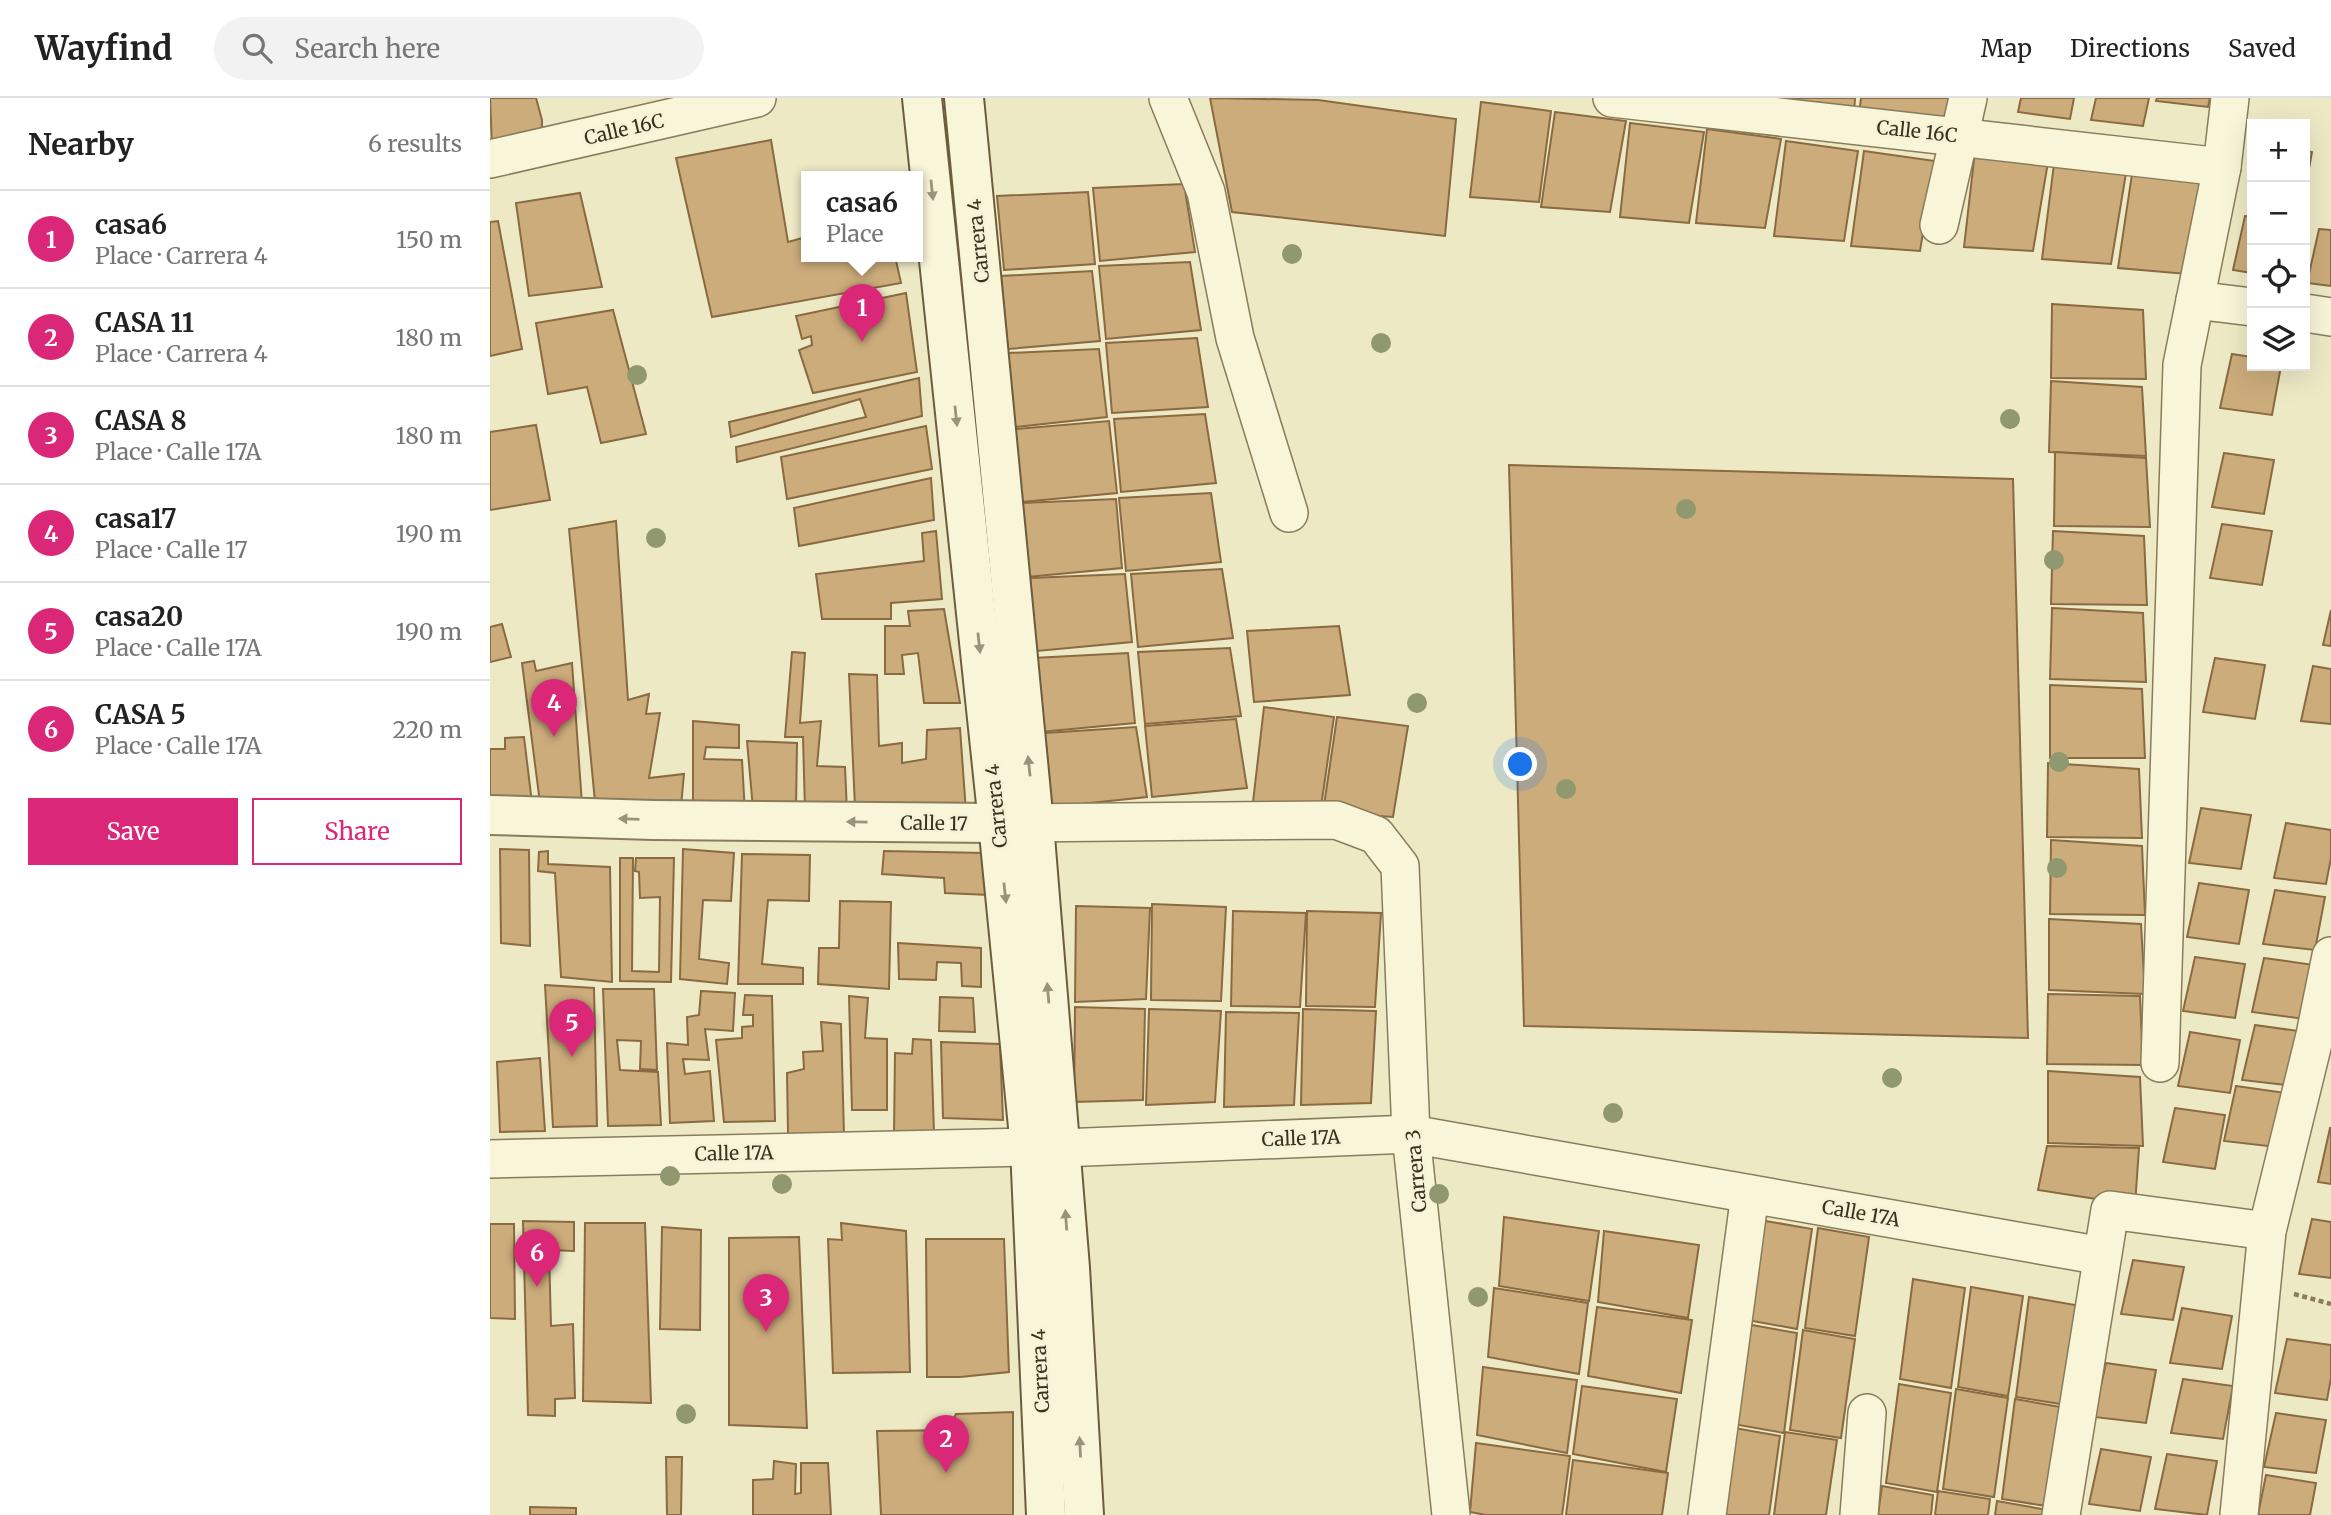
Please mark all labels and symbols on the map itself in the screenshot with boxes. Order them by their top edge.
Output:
street label: Calle 16C [582,108,666,150]
street label: Calle 16C [1875,115,1959,147]
one-way arrow [926,179,937,201]
street label: Carrera 4 [962,198,994,284]
pin: 1 [839,284,885,342]
one-way arrow [950,406,961,428]
one-way arrow [974,632,985,654]
pin: 4 [531,679,577,737]
your location [1503,747,1537,781]
one-way arrow [1023,755,1034,777]
street label: Carrera 4 [980,763,1012,849]
street label: Calle 17 [900,810,968,836]
one-way arrow [618,813,640,825]
one-way arrow [845,816,867,828]
one-way arrow [1000,883,1011,905]
one-way arrow [1042,982,1053,1004]
pin: 5 [549,999,595,1057]
street label: Calle 17A [1261,1125,1341,1151]
street label: Carrera 3 [1400,1128,1432,1214]
street label: Calle 17A [694,1140,774,1166]
street label: Calle 17A [1820,1194,1902,1232]
one-way arrow [1060,1209,1071,1231]
pin: 6 [514,1229,560,1287]
pin: 3 [743,1274,789,1332]
street label: Carrera 4 [1026,1328,1054,1414]
pin: 2 [923,1415,969,1473]
one-way arrow [1075,1436,1086,1458]

